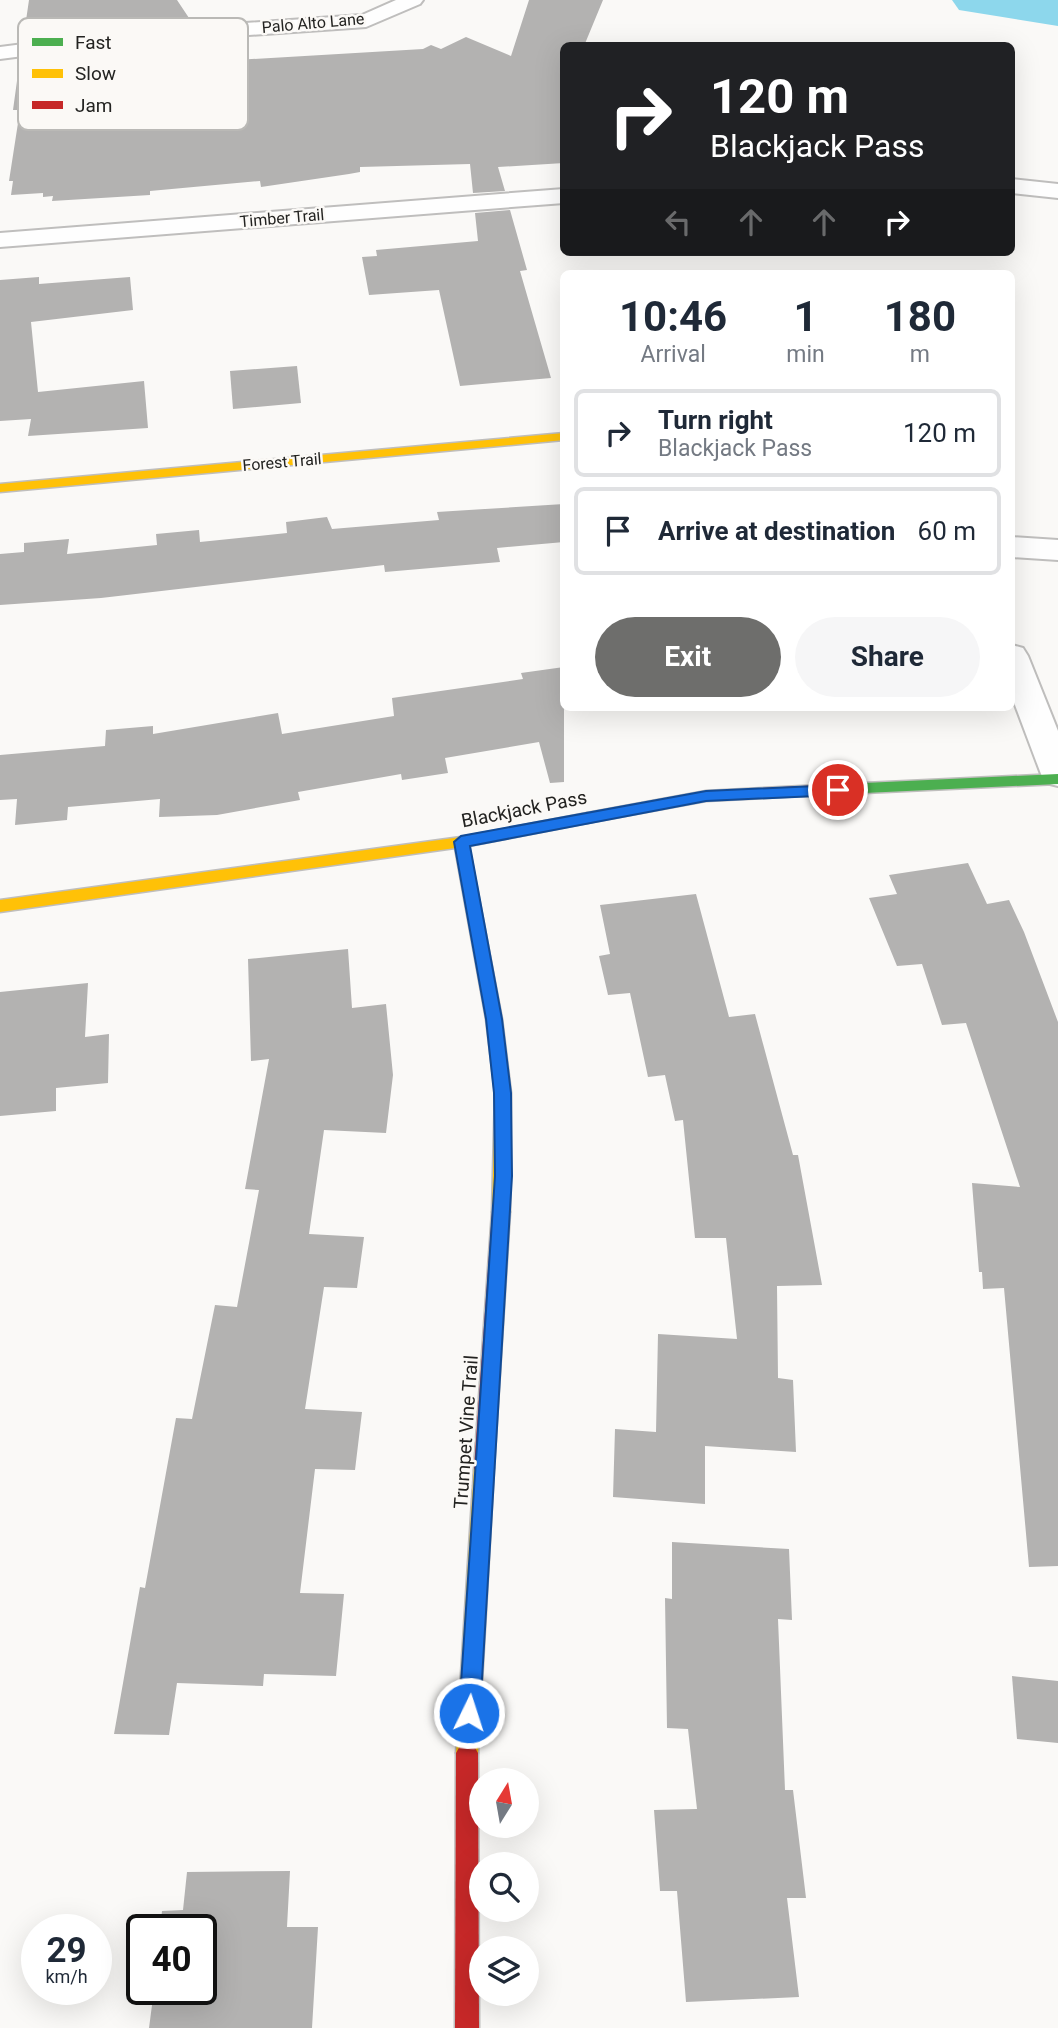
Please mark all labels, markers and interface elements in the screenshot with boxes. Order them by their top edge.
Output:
street label: Palo Alto Lane [261,9,365,37]
legend [18,18,248,130]
text: Fast [75,31,112,54]
text: Slow [75,62,116,85]
text: 120 m [710,68,849,125]
icon: right [595,70,686,161]
text: Jam [75,94,112,117]
text: Blackjack Pass [710,127,925,165]
icon: left [659,203,697,241]
icon: ahead [732,203,770,241]
icon: ahead [805,203,843,241]
icon: right [878,203,916,241]
street label: Timber Trail [239,205,325,231]
text: 10:46 [619,292,727,341]
text: 1 [793,292,818,341]
text: 180 [884,292,956,341]
text: Arrival [640,341,706,368]
text: min [786,341,825,368]
text: m [910,341,930,368]
text: Turn right [658,405,773,435]
icon: right [599,414,637,452]
text: 120 m [903,418,976,448]
text: Blackjack Pass [658,435,812,462]
street label: Forest Trail [242,449,322,475]
icon: arrive [599,512,637,550]
text: Arrive at destination [658,516,895,546]
text: 60 m [918,516,976,546]
button: Exit [595,617,781,697]
button: Share [795,617,980,697]
pin [808,760,868,820]
icon: arrive [819,771,857,809]
street label: Blackjack Pass [459,786,589,832]
street label: Trumpet Vine Trail [449,1354,483,1510]
position arrow [432,1676,506,1750]
north arrow [469,1768,539,1838]
map controls [469,1768,539,2006]
button: search [469,1852,539,1922]
speed limit sign: 40 [126,1914,217,2005]
text: 29 [46,1930,87,1971]
button: layers [469,1936,539,2006]
text: km/h [45,1966,88,1987]

